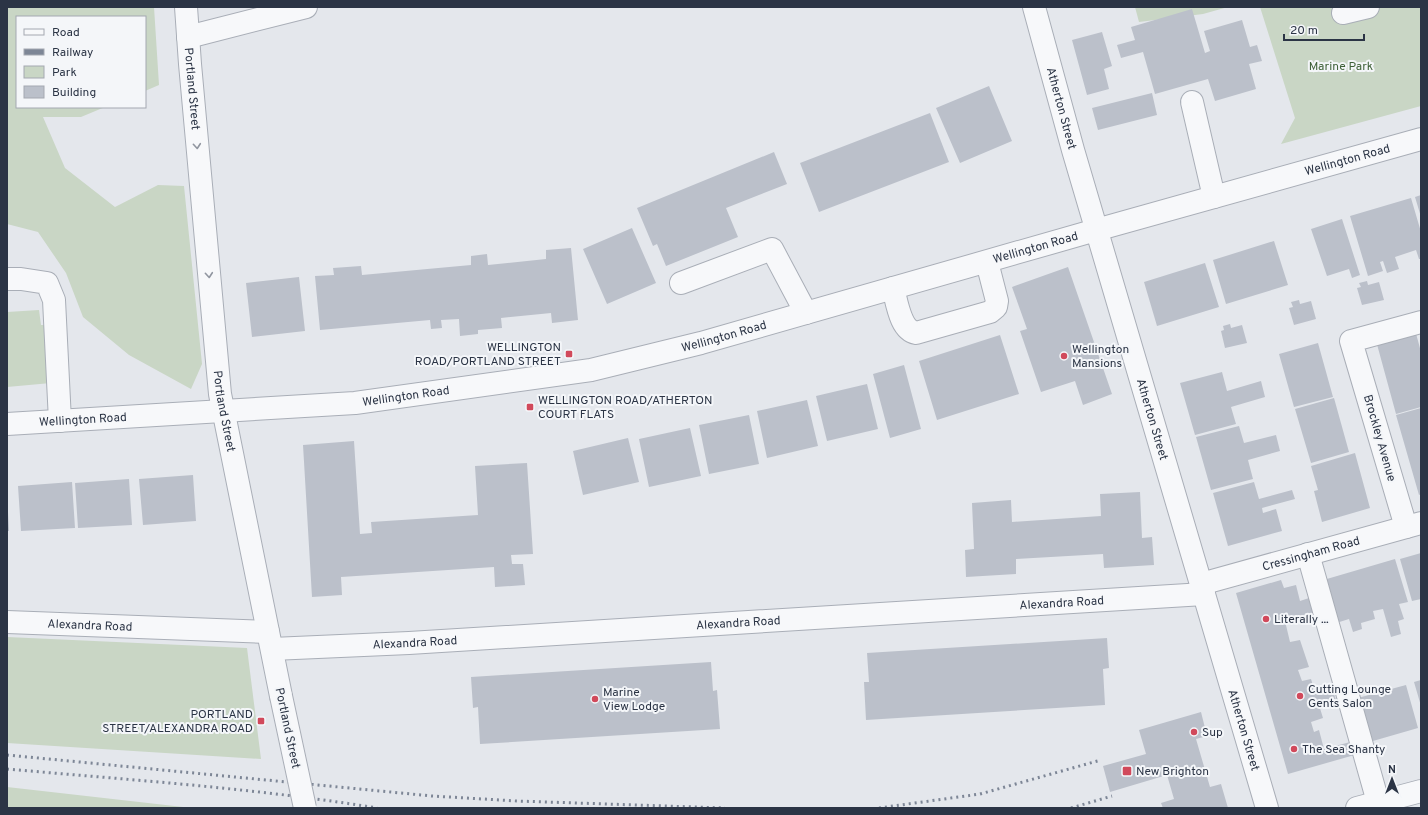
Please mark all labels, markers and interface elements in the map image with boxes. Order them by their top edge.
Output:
legend [16,16,146,108]
scale bar [1284,16,1364,42]
text: 20 m [1290,23,1318,39]
text: Road [52,25,80,41]
text: Railway [52,45,93,61]
street label: Portland Street [180,47,203,131]
park label: Marine Park [1309,59,1373,75]
text: Park [52,65,77,81]
street label: Atherton Street [1042,66,1079,151]
text: Building [52,85,96,101]
street label: Wellington Road [1303,141,1392,180]
one-way arrow [192,143,201,149]
street label: Wellington Road [991,229,1080,268]
one-way arrow [204,272,213,278]
street label: Wellington Road [680,318,769,357]
place label: WELLINGTON ROAD/PORTLAND STREET [415,340,561,370]
place label: Wellington Mansions [1072,342,1129,372]
marker: WELLINGTON ROAD/PORTLAND STREET [564,349,574,359]
marker: Wellington Mansions [1059,351,1069,361]
street label: Portland Street [209,370,239,453]
street label: Atherton Street [1132,377,1171,462]
street label: Wellington Road [361,383,451,411]
place label: WELLINGTON ROAD/ATHERTON COURT FLATS [538,393,712,423]
street label: Brockley Avenue [1359,393,1399,484]
marker: WELLINGTON ROAD/ATHERTON COURT FLATS [525,402,535,412]
street label: Wellington Road [39,410,127,431]
street label: Cressingham Road [1260,533,1362,576]
street label: Alexandra Road [1019,593,1105,614]
place label: Literally ... [1274,612,1329,628]
street label: Alexandra Road [695,613,781,634]
marker: Literally ... [1261,614,1271,624]
street label: Alexandra Road [47,617,133,636]
street label: Alexandra Road [372,633,458,654]
place label: Cutting Lounge Gents Salon [1308,682,1391,712]
place label: Marine View Lodge [603,685,665,715]
street label: Portland Street [271,686,303,770]
street label: Atherton Street [1223,688,1263,773]
marker: Cutting Lounge Gents Salon [1295,691,1305,701]
marker: Marine View Lodge [590,694,600,704]
place label: PORTLAND STREET/ALEXANDRA ROAD [102,707,253,737]
marker: PORTLAND STREET/ALEXANDRA ROAD [256,716,266,726]
place label: Sup [1202,725,1223,741]
marker: Sup [1189,727,1199,737]
place label: The Sea Shanty [1302,742,1385,758]
marker: The Sea Shanty [1289,744,1299,754]
north arrow [1372,759,1412,799]
text: N [1388,763,1396,777]
place label: New Brighton [1136,764,1209,780]
marker: New Brighton [1121,765,1133,777]

